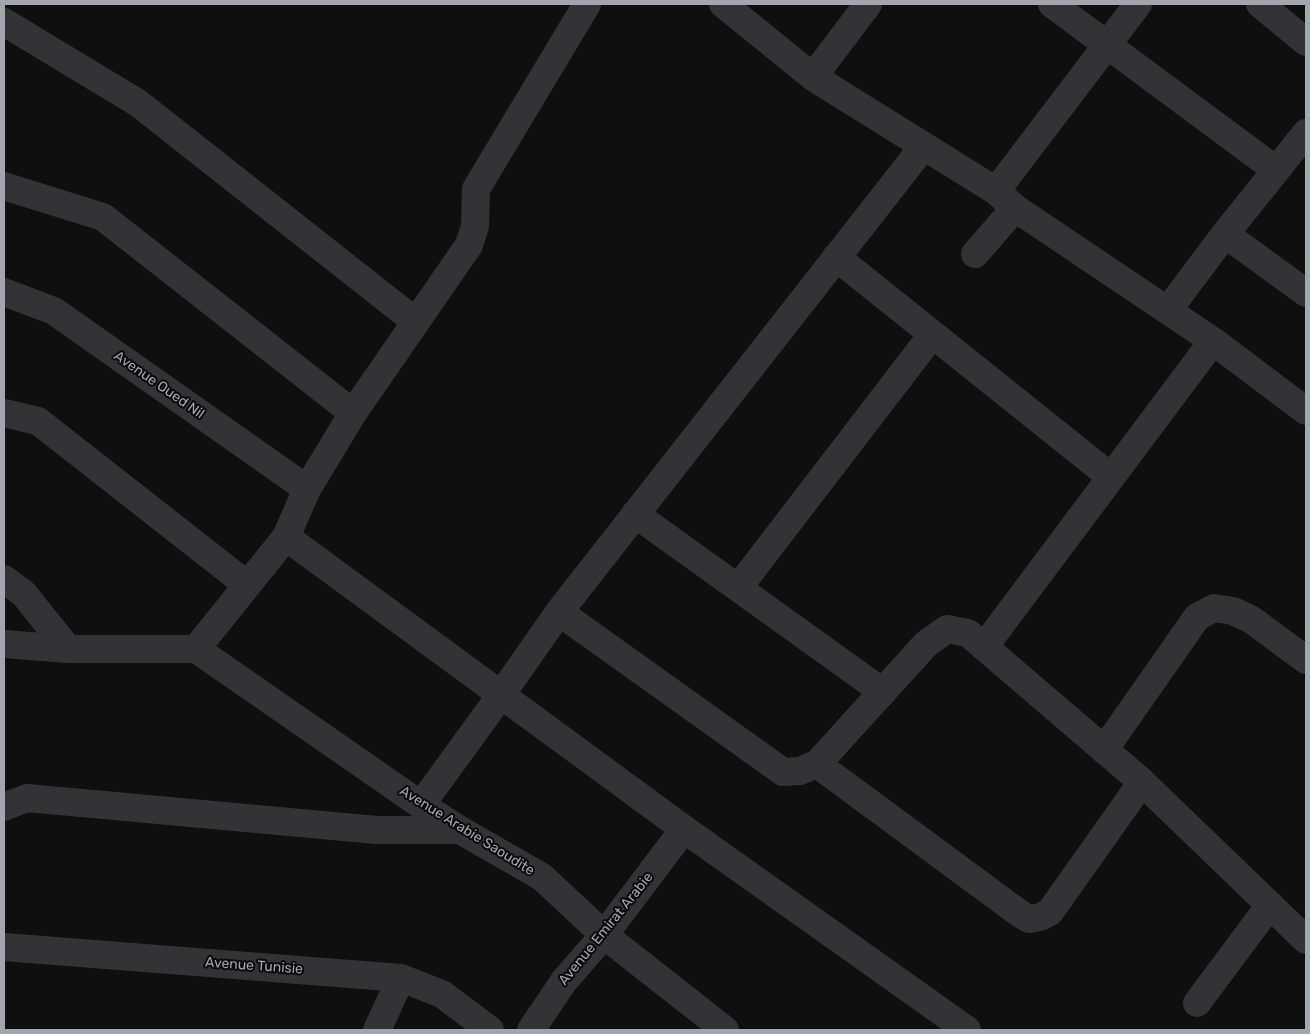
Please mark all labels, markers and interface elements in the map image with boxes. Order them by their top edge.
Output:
street label: Avenue Oued Nil [111,348,207,422]
street label: Avenue Arabie Saoudite [397,783,537,879]
street label: Avenue Emirat Arabie [555,869,657,989]
street label: Avenue Tunisie [204,954,304,978]

